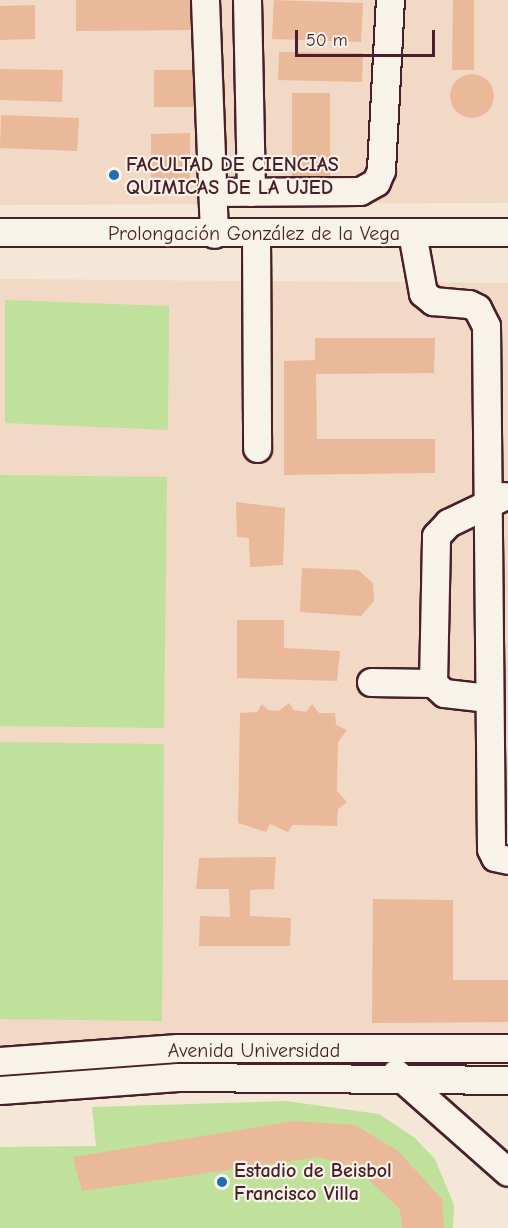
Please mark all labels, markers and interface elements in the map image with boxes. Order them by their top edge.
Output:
scale bar [298,18,438,56]
text: 50 m [306,30,348,51]
place label: FACULTAD DE CIENCIAS QUIMICAS DE LA UJED [126,152,339,199]
marker: FACULTAD DE CIENCIAS QUIMICAS DE LA UJED [107,168,121,182]
street label: Prolongación González de la Vega [108,221,400,245]
street label: Avenida Universidad [168,1038,340,1062]
place label: Estadio de Beisbol Francisco Villa [234,1158,392,1205]
marker: Estadio de Beisbol Francisco Villa [215,1175,229,1189]

